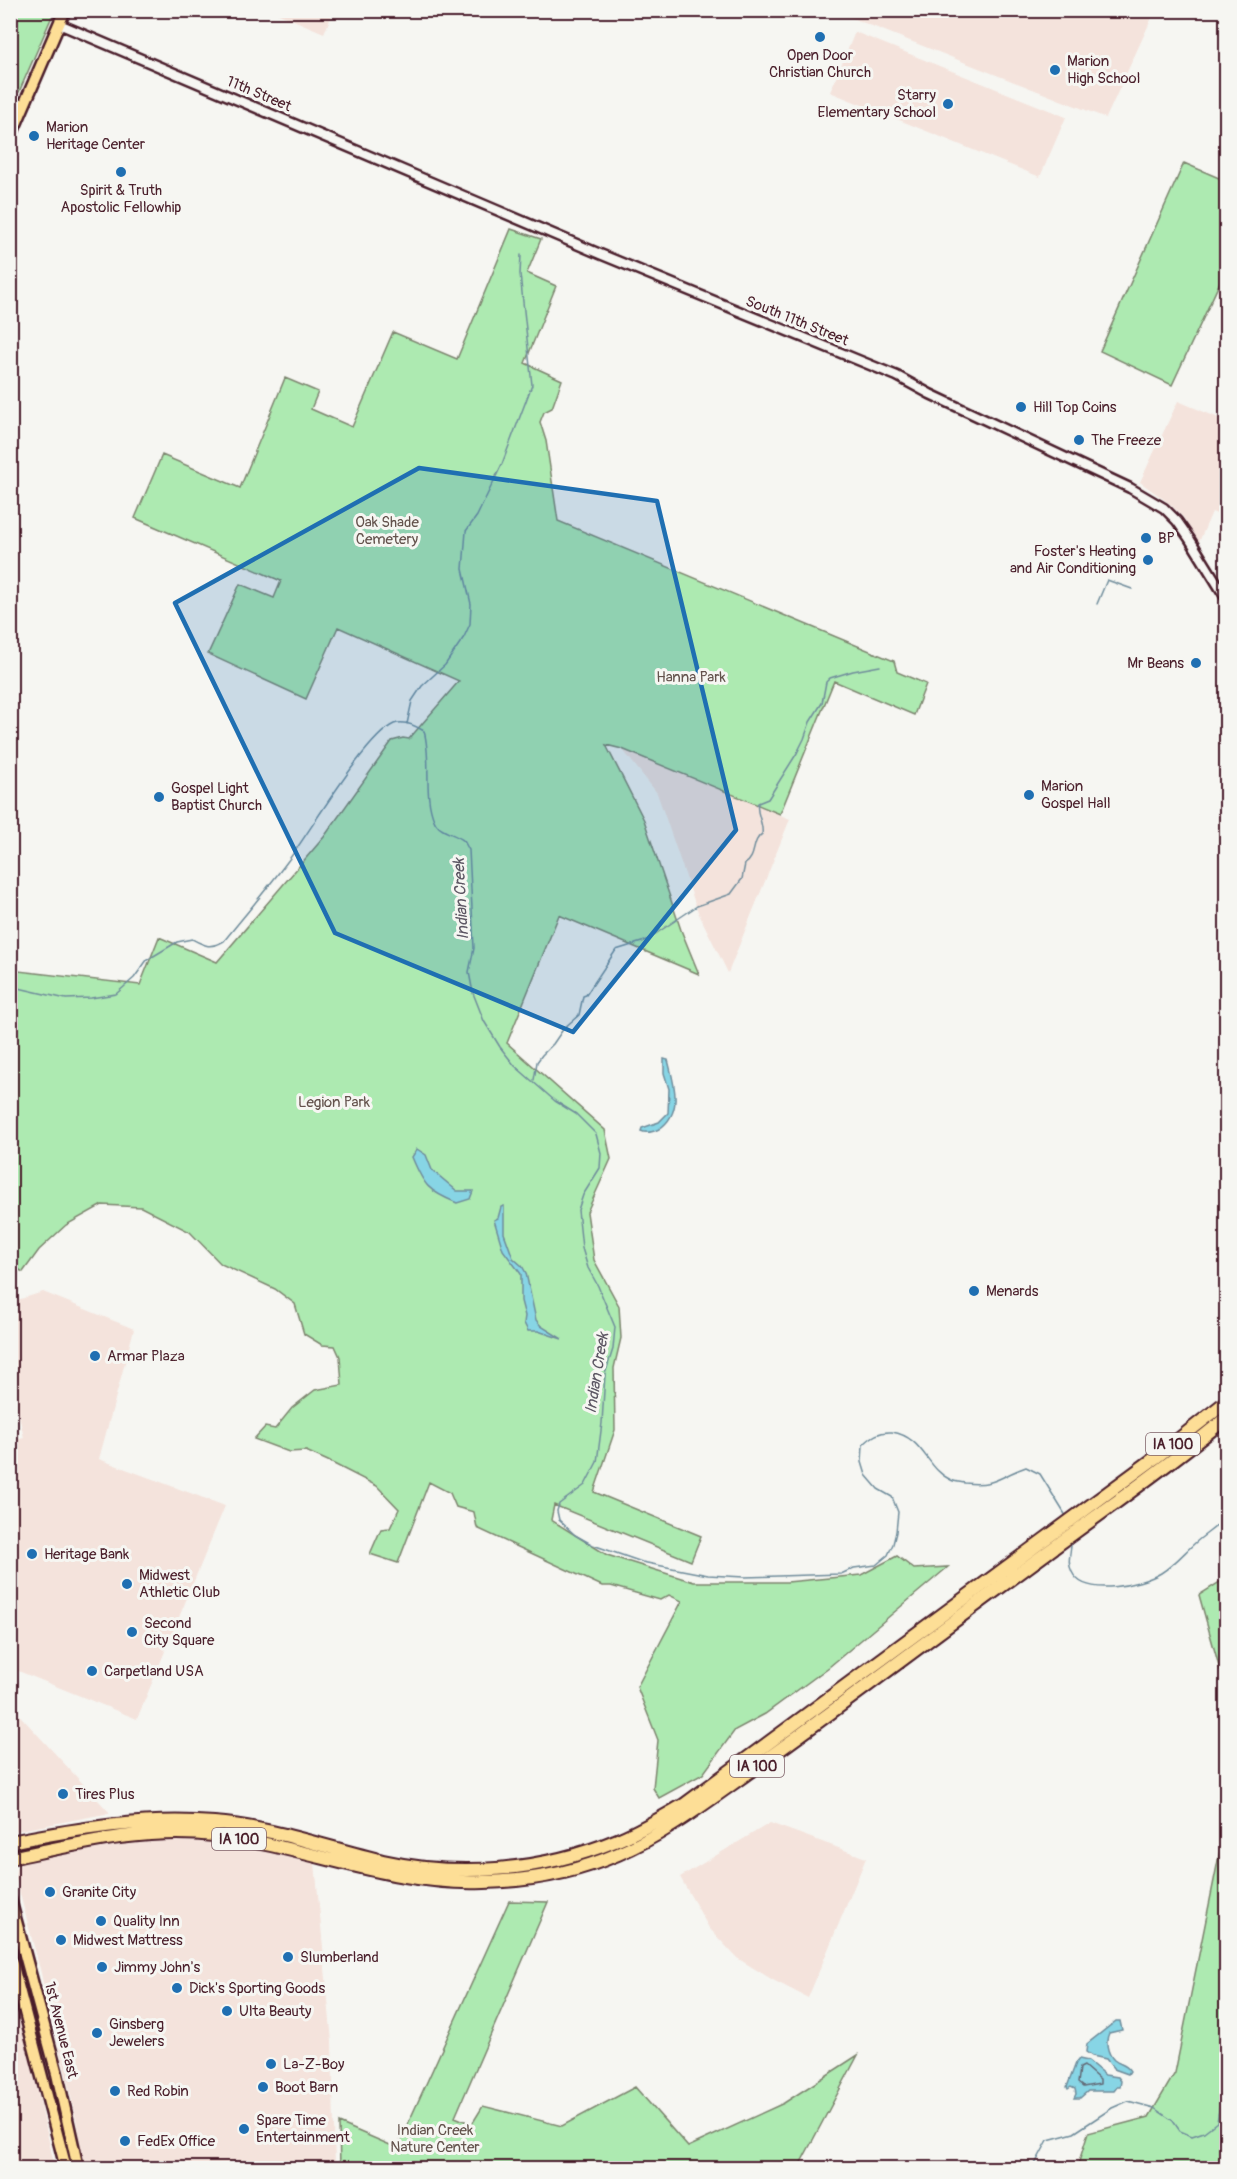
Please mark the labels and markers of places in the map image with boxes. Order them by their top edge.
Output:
marker: Open Door Christian Church [813,30,827,44]
place label: Open Door Christian Church [769,46,871,82]
place label: Marion High School [1067,52,1140,88]
marker: Marion High School [1048,63,1062,77]
place label: Starry Elementary School [818,86,937,122]
marker: Starry Elementary School [941,97,955,111]
place label: Marion Heritage Center [46,118,146,154]
marker: Marion Heritage Center [27,129,41,143]
marker: Spirit & Truth Apostolic Fellowhip [114,165,128,179]
place label: Spirit & Truth Apostolic Fellowhip [61,181,181,217]
place label: Hill Top Coins [1033,398,1117,417]
marker: Hill Top Coins [1014,400,1028,414]
place label: The Freeze [1091,431,1162,450]
marker: The Freeze [1072,433,1086,447]
place label: BP [1158,529,1175,548]
marker: BP [1139,531,1153,545]
place label: Foster's Heating and Air Conditioning [1010,542,1136,578]
marker: Foster's Heating and Air Conditioning [1141,553,1155,567]
place label: Mr Beans [1127,654,1184,673]
marker: Mr Beans [1189,656,1203,670]
place label: Marion Gospel Hall [1041,777,1111,813]
place label: Gospel Light Baptist Church [171,779,262,815]
marker: Marion Gospel Hall [1022,788,1036,802]
marker: Gospel Light Baptist Church [152,790,166,804]
place label: Menards [986,1282,1039,1301]
marker: Menards [967,1284,981,1298]
place label: Armar Plaza [107,1347,185,1366]
marker: Armar Plaza [88,1349,102,1363]
place label: Heritage Bank [44,1545,130,1564]
marker: Heritage Bank [25,1547,39,1561]
place label: Midwest Athletic Club [139,1566,220,1602]
marker: Midwest Athletic Club [120,1577,134,1591]
place label: Second City Square [144,1614,215,1650]
marker: Second City Square [125,1625,139,1639]
place label: Carpetland USA [104,1662,204,1681]
marker: Carpetland USA [85,1664,99,1678]
place label: Tires Plus [75,1785,135,1804]
marker: Tires Plus [56,1787,70,1801]
place label: Granite City [62,1883,137,1902]
marker: Granite City [43,1885,57,1899]
place label: Quality Inn [113,1912,180,1931]
marker: Quality Inn [94,1914,108,1928]
place label: Midwest Mattress [73,1931,183,1950]
marker: Midwest Mattress [54,1933,68,1947]
place label: Slumberland [300,1948,379,1967]
marker: Slumberland [281,1950,295,1964]
place label: Jimmy John's [114,1958,201,1977]
marker: Jimmy John's [95,1960,109,1974]
place label: Dick's Sporting Goods [189,1979,325,1998]
marker: Dick's Sporting Goods [170,1981,184,1995]
place label: Ulta Beauty [239,2002,312,2021]
marker: Ulta Beauty [220,2004,234,2018]
place label: Ginsberg Jewelers [109,2015,164,2051]
marker: Ginsberg Jewelers [90,2026,104,2040]
place label: La-Z-Boy [283,2055,345,2074]
marker: La-Z-Boy [264,2057,278,2071]
place label: Boot Barn [275,2078,338,2097]
marker: Boot Barn [256,2080,270,2094]
place label: Red Robin [127,2082,189,2101]
marker: Red Robin [108,2084,122,2098]
place label: Spare Time Entertainment [256,2111,351,2147]
marker: Spare Time Entertainment [237,2122,251,2136]
place label: FedEx Office [137,2132,216,2151]
marker: FedEx Office [118,2134,132,2148]

